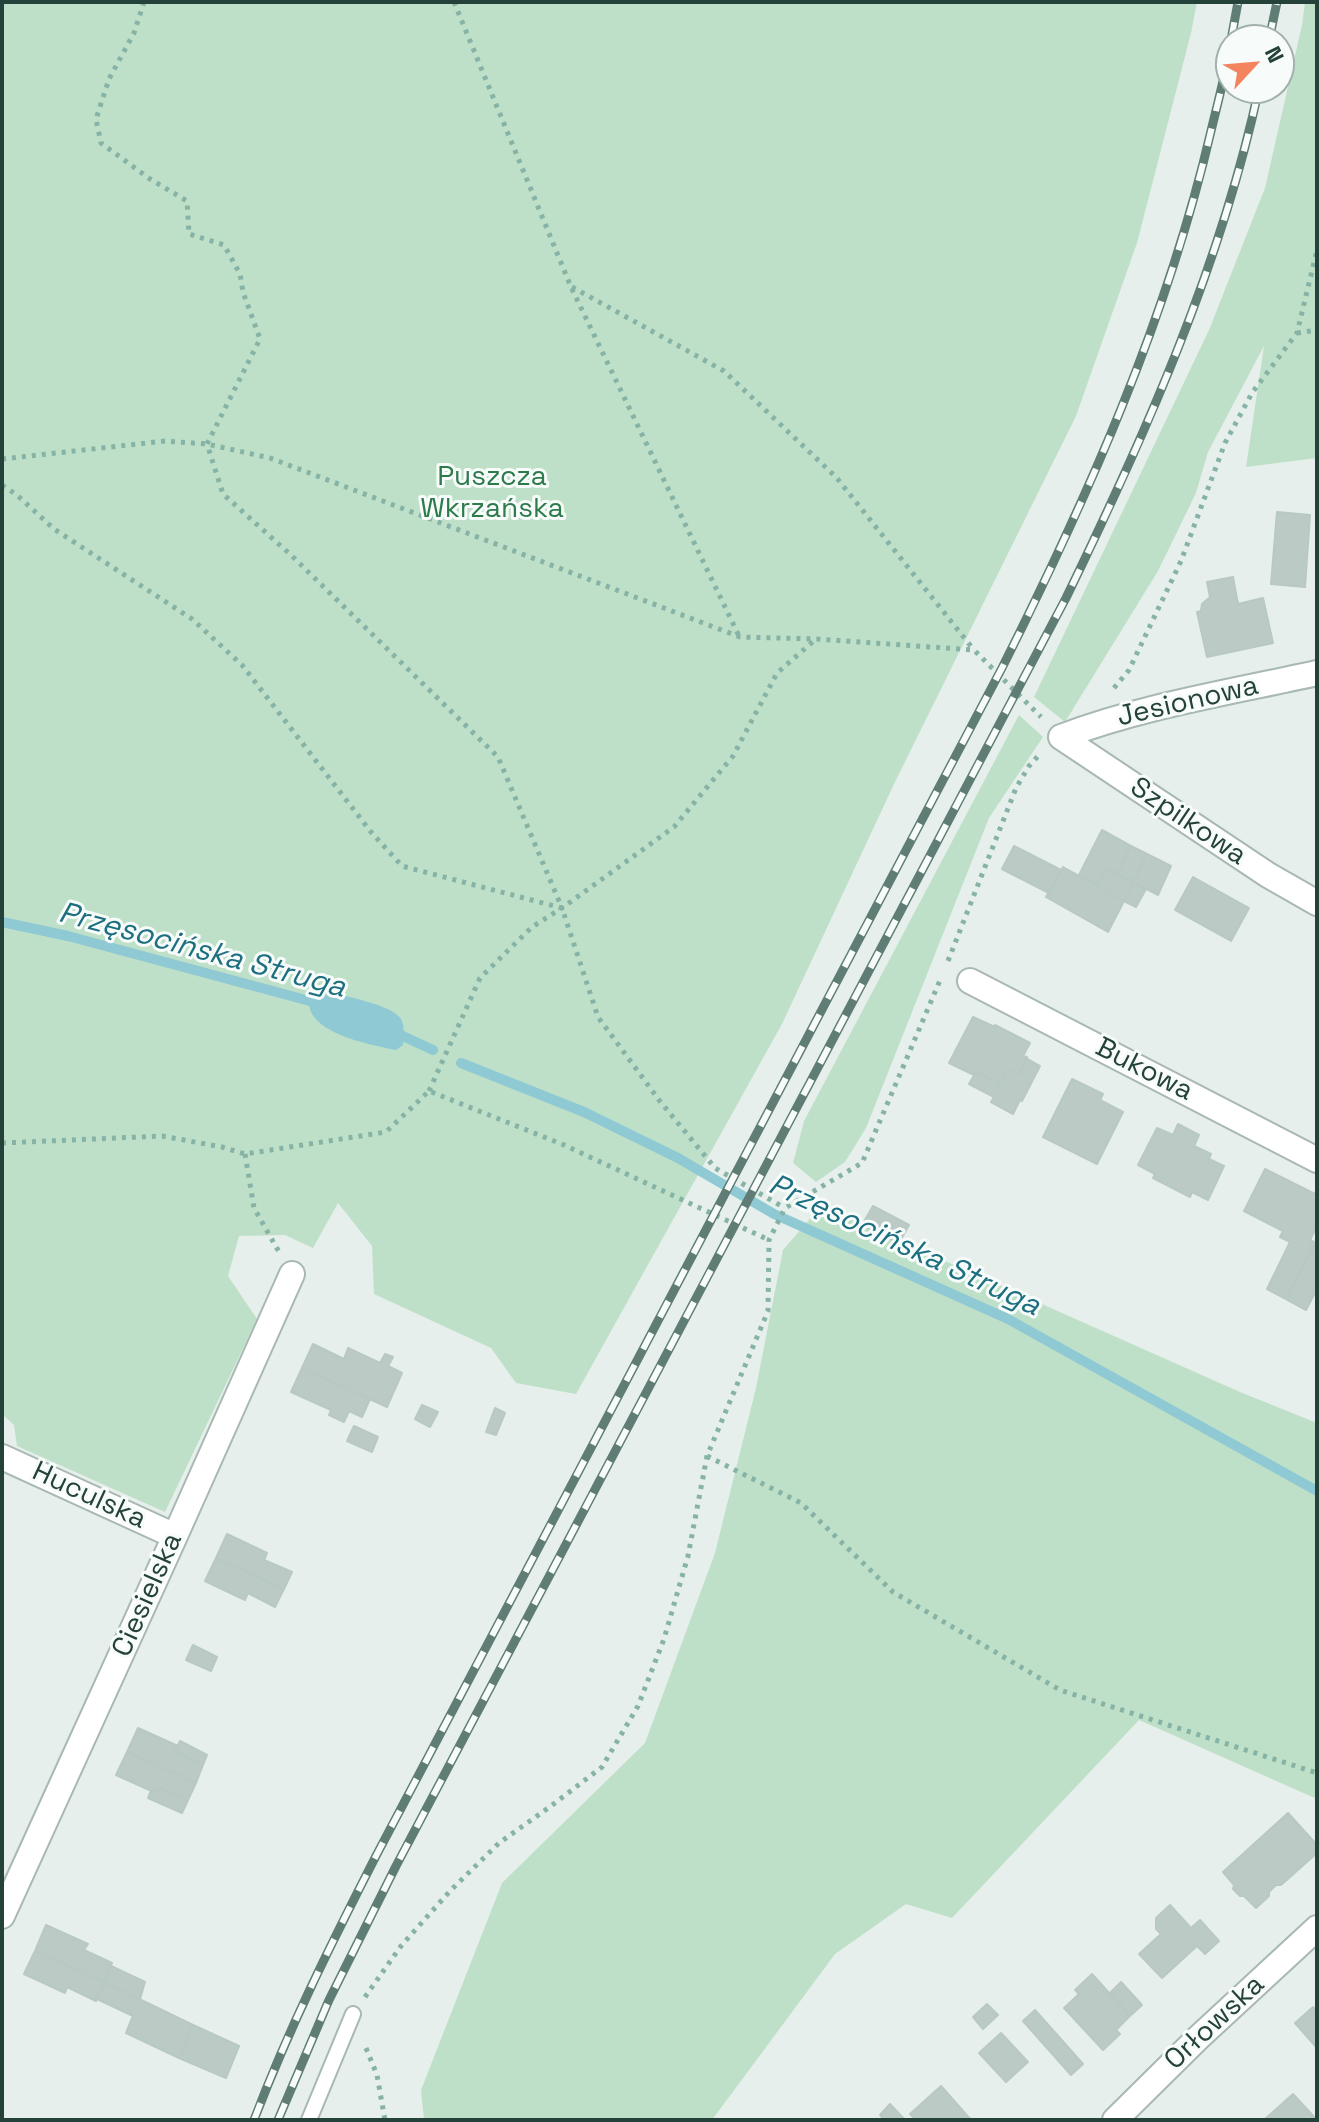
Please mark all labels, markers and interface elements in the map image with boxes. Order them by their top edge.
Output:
north arrow [1215,24,1295,104]
text: N [1259,42,1291,67]
park label: Puszcza Wkrzańska [420,460,564,526]
street label: Jesionowa [1114,669,1262,735]
street label: Szpilkowa [1123,771,1253,873]
water label: Przęsocińska Struga [55,895,349,1007]
street label: Bukowa [1089,1031,1199,1109]
water label: Przęsocińska Struga [763,1167,1045,1325]
street label: Huculska [27,1455,151,1537]
street label: Ciesielska [106,1528,190,1662]
street label: Orłowska [1158,1968,1272,2078]

